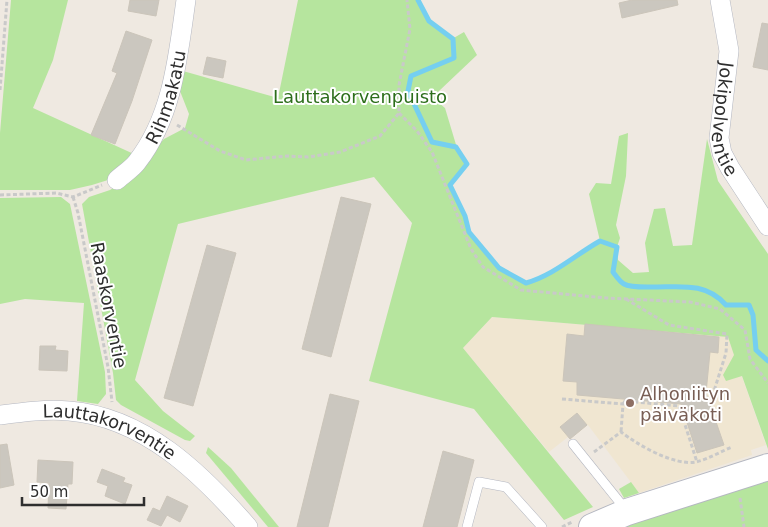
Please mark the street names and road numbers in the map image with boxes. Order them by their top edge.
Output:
street label: Rihmakatu [141,48,189,147]
street label: Jokipolventie [708,60,743,180]
street label: Raaskorventie [86,240,132,370]
street label: Lauttakorventie [42,400,181,463]

